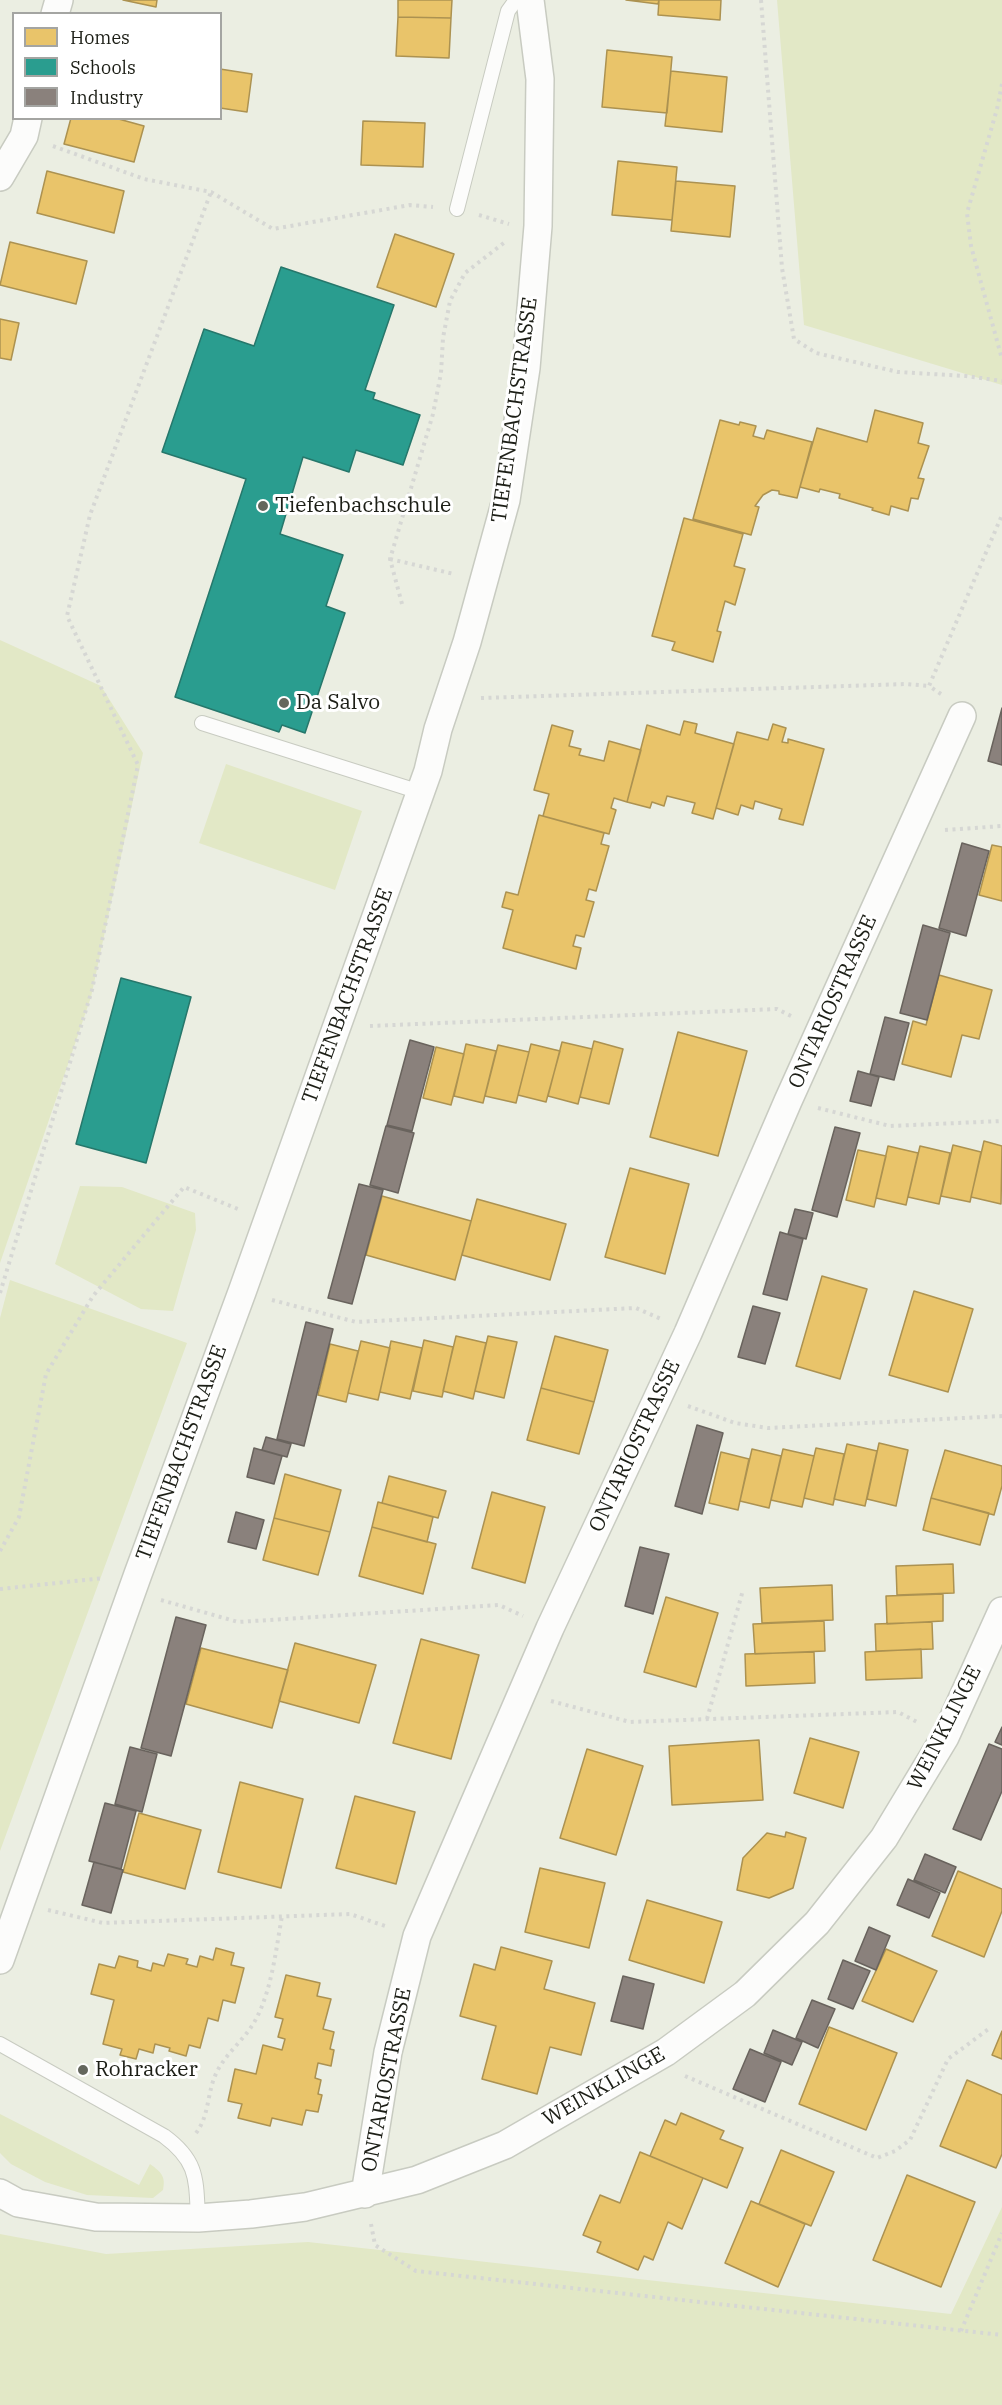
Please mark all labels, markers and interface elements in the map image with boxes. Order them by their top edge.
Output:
legend [12,12,222,120]
text: Homes [70,26,130,49]
text: Schools [70,56,136,79]
text: Industry [70,86,143,109]
street label: TIEFENBACHSTRASSE [487,296,543,524]
place label: Tiefenbachschule [275,493,451,519]
marker: Tiefenbachschule [256,499,270,513]
place label: Da Salvo [296,690,380,716]
marker: Da Salvo [277,696,291,710]
street label: TIEFENBACHSTRASSE [297,885,399,1107]
street label: ONTARIOSTRASSE [783,911,883,1093]
street label: TIEFENBACHSTRASSE [131,1342,233,1564]
street label: ONTARIOSTRASSE [584,1356,686,1536]
street label: WEINKLINGE [903,1661,987,1795]
street label: ONTARIOSTRASSE [357,1986,417,2174]
street label: WEINKLINGE [538,2042,670,2132]
place label: Rohracker [95,2057,198,2083]
marker: Rohracker [76,2063,90,2077]

